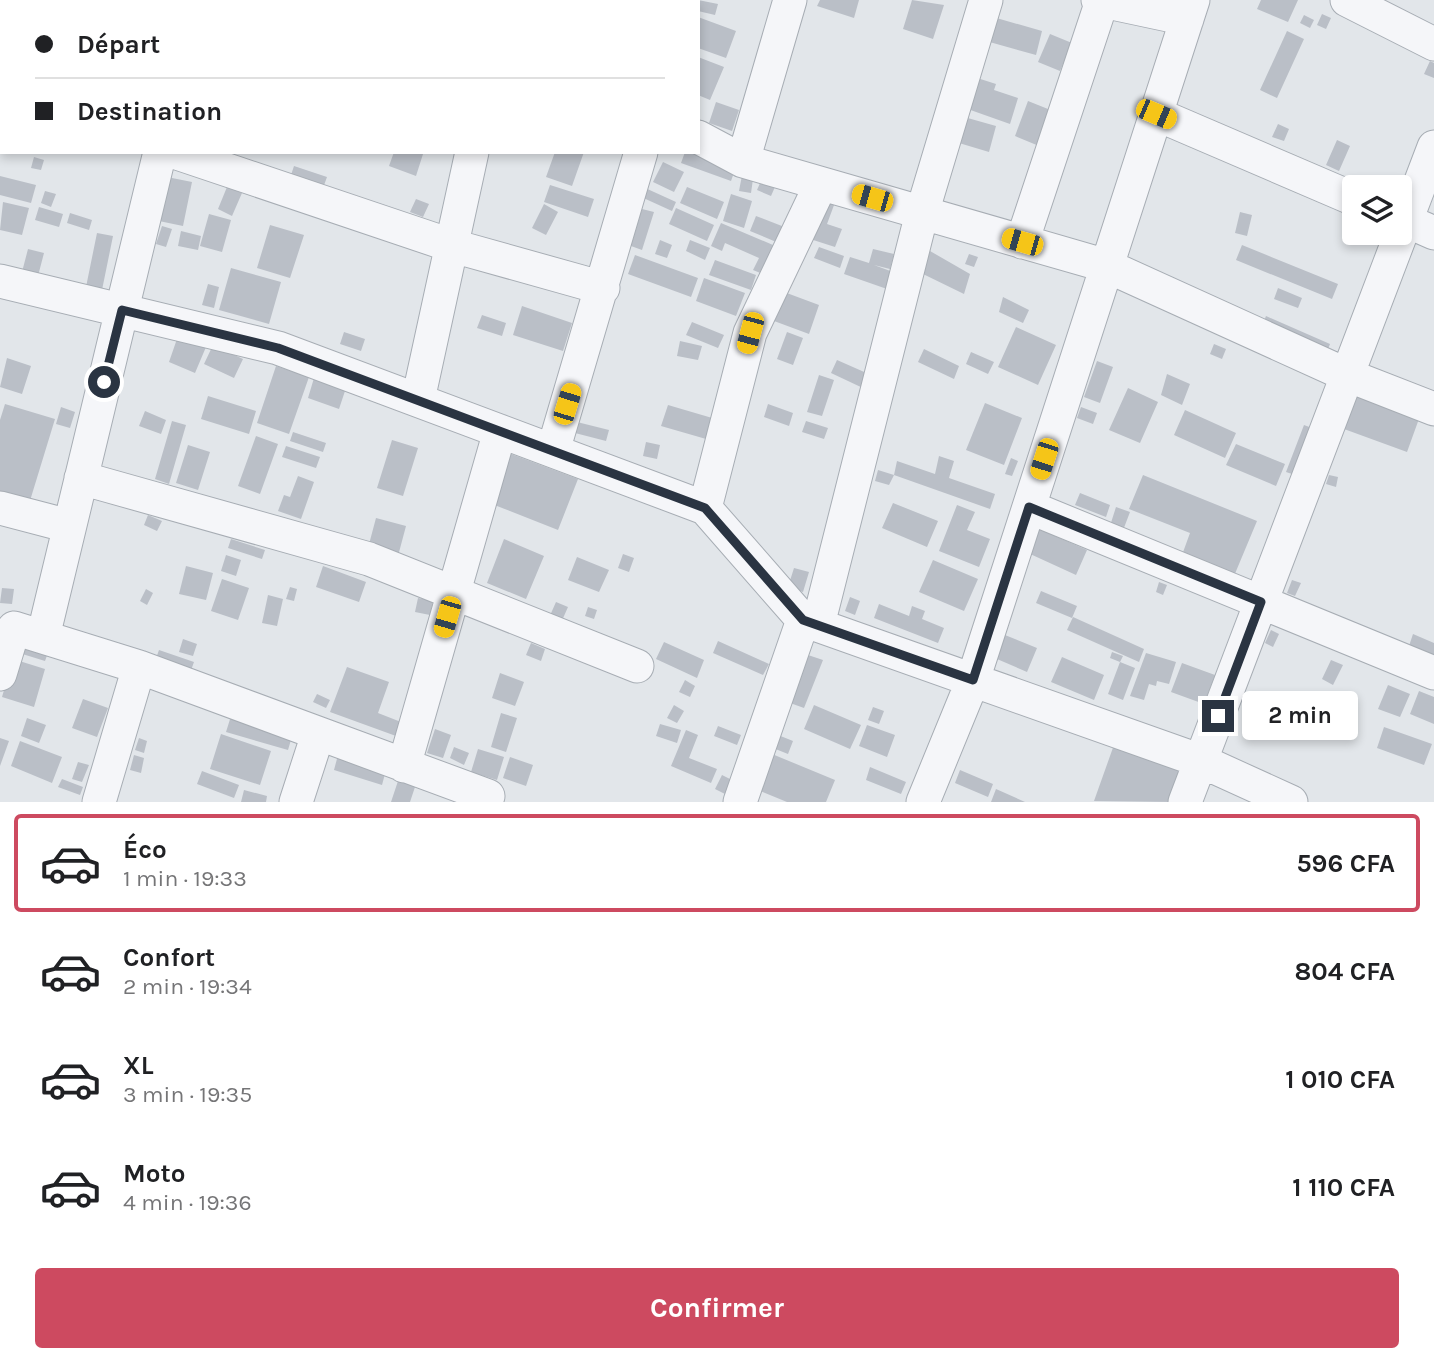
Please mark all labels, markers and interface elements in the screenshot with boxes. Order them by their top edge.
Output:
text: Départ [77,29,160,60]
text: Destination [77,96,222,127]
car [1133,96,1180,132]
map controls [1342,175,1412,245]
button: layers [1342,175,1412,245]
car [849,182,896,214]
car [999,226,1046,258]
car [735,310,766,356]
route start [88,366,120,398]
car [551,381,584,427]
car [1028,436,1061,482]
car [432,594,463,640]
callout: 2 min [1242,692,1358,740]
route end [1202,700,1234,732]
text: 2 min [1268,702,1332,729]
icon: car [39,832,102,895]
text: Éco [123,834,167,865]
text: 596 CFA [1296,848,1395,879]
text: 1 min · 19:33 [123,865,247,892]
icon: car [39,940,102,1003]
text: Confort [123,942,215,973]
text: 804 CFA [1294,956,1395,987]
text: 2 min · 19:34 [123,973,252,1000]
icon: car [39,1048,102,1111]
text: XL [123,1050,154,1081]
text: 1 010 CFA [1285,1064,1395,1095]
text: 3 min · 19:35 [123,1081,252,1108]
icon: car [39,1156,102,1219]
text: Moto [123,1158,185,1189]
text: 1 110 CFA [1292,1172,1395,1203]
text: 4 min · 19:36 [123,1189,252,1216]
button: Confirmer [35,1268,1399,1348]

